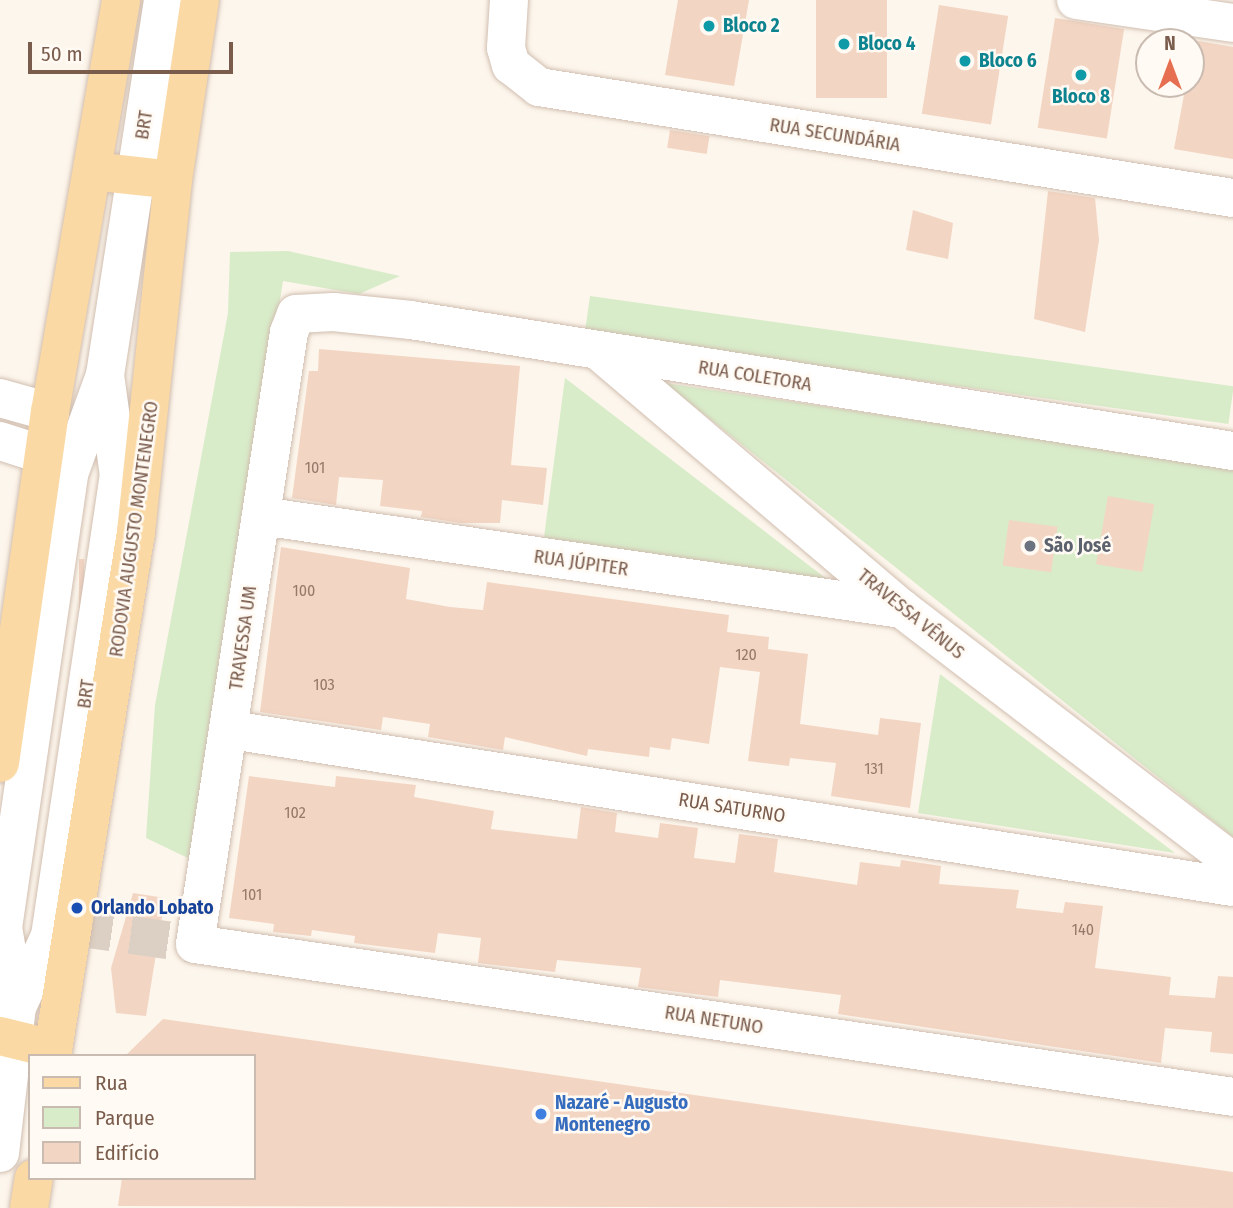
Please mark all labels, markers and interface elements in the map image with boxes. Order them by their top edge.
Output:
place label: Bloco 2 [723,15,780,37]
marker: Bloco 2 [701,18,717,34]
scale bar [32,28,236,72]
north arrow [1135,28,1205,98]
text: N [1164,32,1176,55]
place label: Bloco 4 [858,33,916,55]
marker: Bloco 4 [836,36,852,52]
text: 50 m [41,41,83,67]
place label: Bloco 6 [979,50,1037,72]
marker: Bloco 6 [957,53,973,69]
marker: Bloco 8 [1073,67,1089,83]
place label: Bloco 8 [1052,86,1110,108]
street label: BRT [130,109,158,141]
street label: RUA SECUNDÁRIA [768,113,902,157]
street label: RUA COLETORA [697,356,813,396]
street label: RODOVIA AUGUSTO MONTENEGRO [105,400,163,658]
house number: 101 [305,458,325,478]
place label: São José [1044,535,1111,557]
marker: São José [1022,538,1038,554]
street label: RUA JÚPITER [532,545,630,581]
street label: TRAVESSA VÊNUS [853,564,969,664]
house number: 100 [293,581,315,601]
street label: TRAVESSA UM [224,584,262,692]
house number: 120 [735,645,757,665]
house number: 103 [313,675,335,695]
street label: BRT [73,678,99,710]
house number: 131 [864,759,884,779]
street label: RUA SATURNO [677,788,787,828]
house number: 102 [284,803,306,823]
house number: 101 [242,885,262,905]
place label: Orlando Lobato [91,897,214,919]
marker: Orlando Lobato [69,900,85,916]
house number: 140 [1072,920,1094,940]
street label: RUA NETUNO [663,1001,765,1039]
legend [28,1054,256,1180]
text: Rua [95,1070,128,1096]
place label: Nazaré - Augusto Montenegro [555,1092,688,1136]
text: Parque [95,1105,155,1131]
marker: Nazaré - Augusto Montenegro [533,1106,549,1122]
text: Edifício [95,1140,159,1166]

